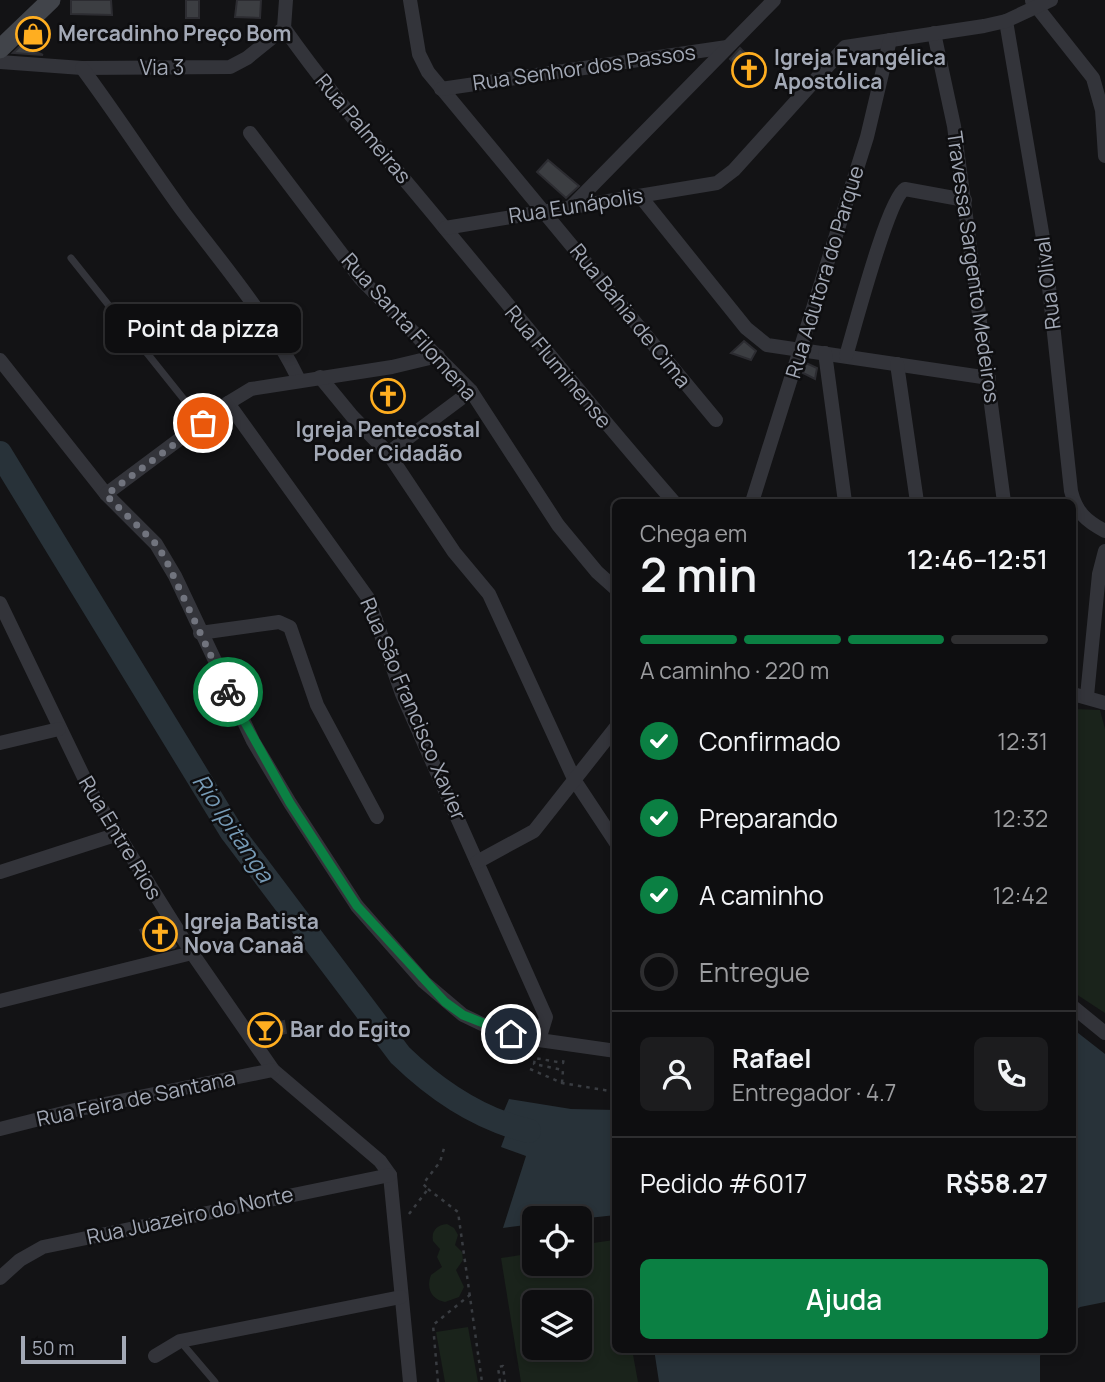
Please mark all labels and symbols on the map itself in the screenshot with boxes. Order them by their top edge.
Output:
shop icon: Mercadinho Preço Bom [14,15,52,53]
place label: Mercadinho Preço Bom [58,19,291,47]
street label: Rua Senhor dos Passos [471,37,697,97]
place label: Igreja Evangélica Apostólica [774,43,946,95]
church icon: Igreja Evangélica Apostólica [730,51,768,89]
street label: Via 3 [140,53,184,81]
street label: Rua Palmeiras [310,68,418,189]
street label: Travessa Sargento Medeiros [941,129,1007,404]
street label: Rua Adutora do Parque [778,162,870,381]
street label: Rua Eunápolis [507,181,645,229]
street label: Rua Olival [1027,235,1067,331]
street label: Rua Bahia de Cima [564,238,698,393]
street label: Rua Santa Filomena [336,247,484,406]
street label: Rua Fluminense [499,299,618,434]
callout: Point da pizza [105,304,301,353]
church icon: Igreja Pentecostal Poder Cidadão [369,377,407,415]
pin [173,393,233,453]
place label: Igreja Pentecostal Poder Cidadão [296,415,480,467]
street label: Rua São Francisco Xavier [354,593,474,825]
courier [193,657,263,727]
water label: Rio Ipitanga [186,767,283,889]
street label: Rua Entre Rios [73,770,169,905]
place label: Igreja Batista Nova Canaã [184,907,319,959]
church icon: Igreja Batista Nova Canaã [141,915,179,953]
pin [481,1004,541,1064]
bar icon: Bar do Egito [246,1011,284,1049]
place label: Bar do Egito [290,1015,411,1043]
street label: Rua Feira de Santana [34,1063,238,1133]
street label: Rua Juazeiro do Norte [84,1179,296,1251]
scale bar [21,1333,126,1365]

